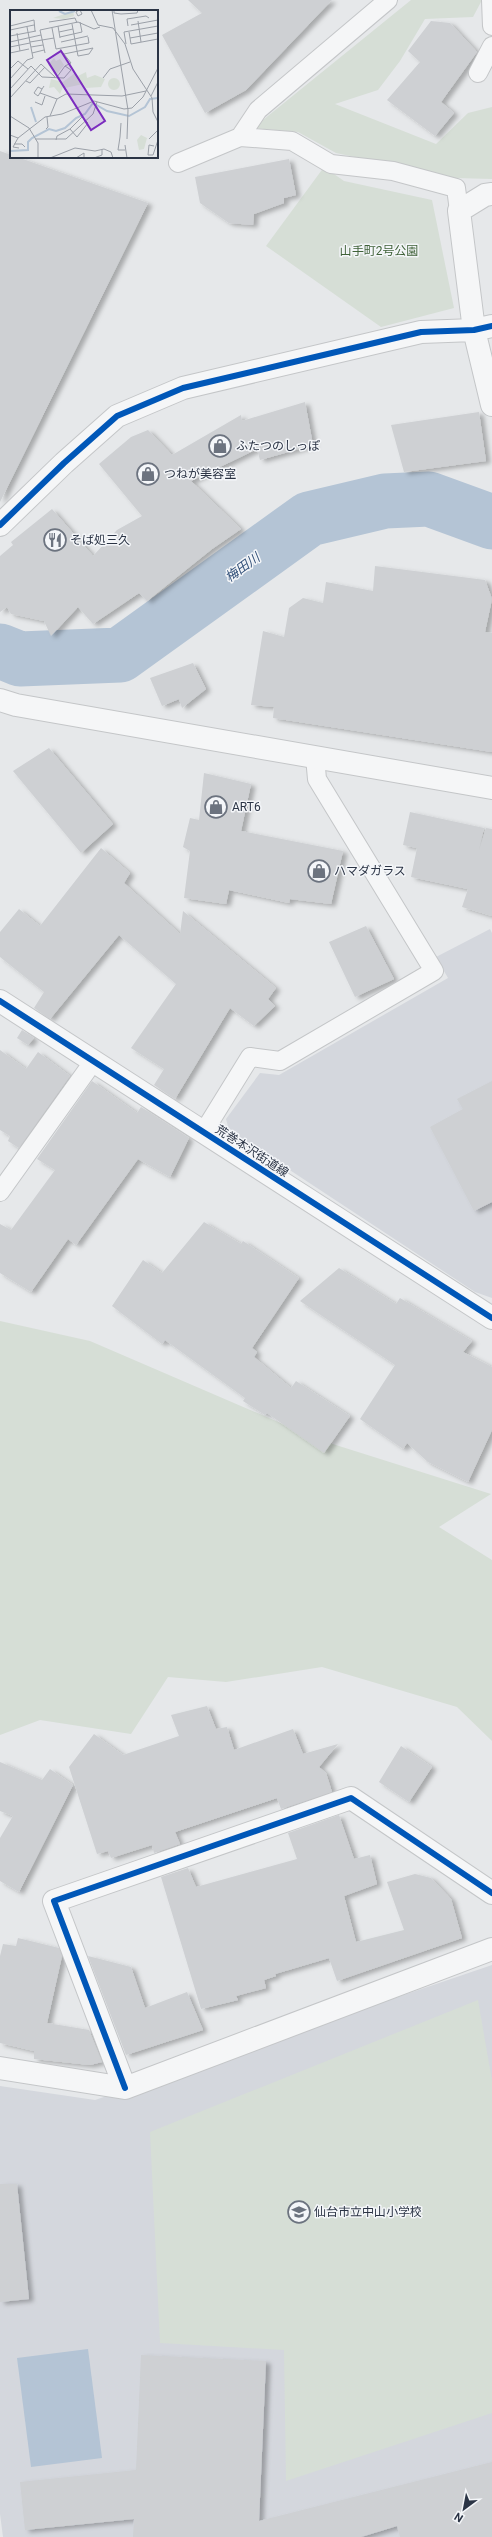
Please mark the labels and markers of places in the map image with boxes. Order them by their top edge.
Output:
shop icon: ふたつのしっぽ [207,433,233,459]
place label: ふたつのしっぽ [236,439,320,453]
shop icon: つねが美容室 [135,461,161,487]
place label: つねが美容室 [164,467,236,481]
restaurant icon: そば処三久 [42,527,68,553]
place label: そば処三久 [70,533,130,547]
shop icon: ART6 [203,794,229,820]
place label: ART6 [232,800,261,814]
shop icon: ハマダガラス [306,858,332,884]
place label: ハマダガラス [334,864,406,878]
school or university icon: 仙台市立中山小学校 [286,2199,312,2225]
place label: 仙台市立中山小学校 [314,2205,422,2219]

